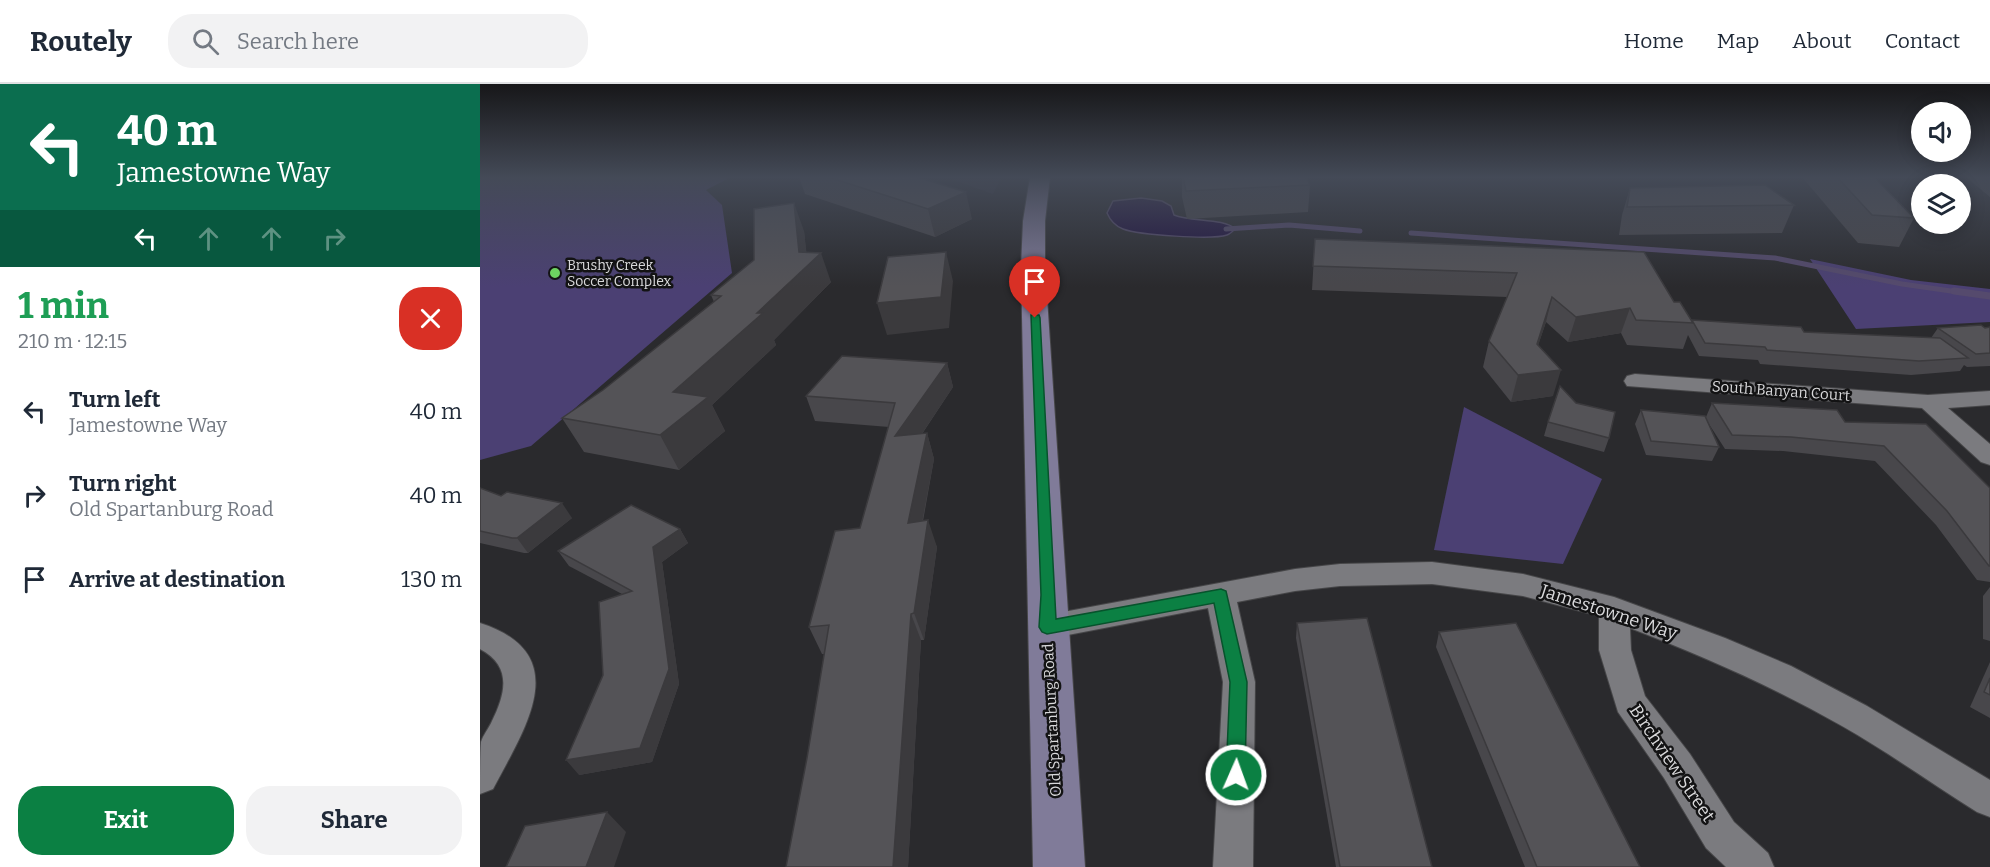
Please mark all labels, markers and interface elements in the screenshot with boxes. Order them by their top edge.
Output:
search box [168,14,588,68]
text: Routely [30,25,132,58]
icon: search [189,25,222,58]
text: Search here [237,28,359,55]
text: Home [1624,28,1684,54]
text: Map [1717,28,1759,54]
text: About [1792,28,1852,54]
text: Contact [1885,28,1960,54]
map controls [1911,102,1971,234]
button: sound [1911,102,1971,162]
text: 40 m [117,106,217,156]
icon: left [18,108,96,186]
text: Jamestowne Way [117,157,330,189]
button: layers [1911,174,1971,234]
icon: left [129,222,162,255]
icon: ahead [192,222,225,255]
icon: ahead [255,222,288,255]
icon: right [318,222,351,255]
pin [1009,256,1060,318]
place label: Brushy Creek Soccer Complex [567,257,671,290]
icon: arrive [1018,265,1051,298]
marker: Brushy Creek Soccer Complex [548,266,562,280]
text: 1 min [18,284,109,328]
button: close [399,287,462,350]
text: 210 m · 12:15 [18,329,127,353]
street label: South Banyan Court [1711,377,1851,405]
text: Turn left [69,386,161,413]
icon: left [18,395,51,428]
text: 40 m [410,398,462,425]
text: Jamestowne Way [69,413,227,437]
text: Turn right [69,470,177,497]
icon: right [18,479,51,512]
text: 40 m [410,482,462,509]
text: Old Spartanburg Road [69,497,274,521]
icon: arrive [18,563,51,596]
text: Arrive at destination [69,566,285,593]
text: 130 m [401,566,462,593]
street label: Jamestowne Way [1537,579,1680,645]
street label: Old Spartanburg Road [1039,643,1065,797]
street label: Birchview Street [1625,700,1720,826]
position arrow [1204,743,1268,807]
button: Exit [18,786,234,855]
button: Share [246,786,462,855]

